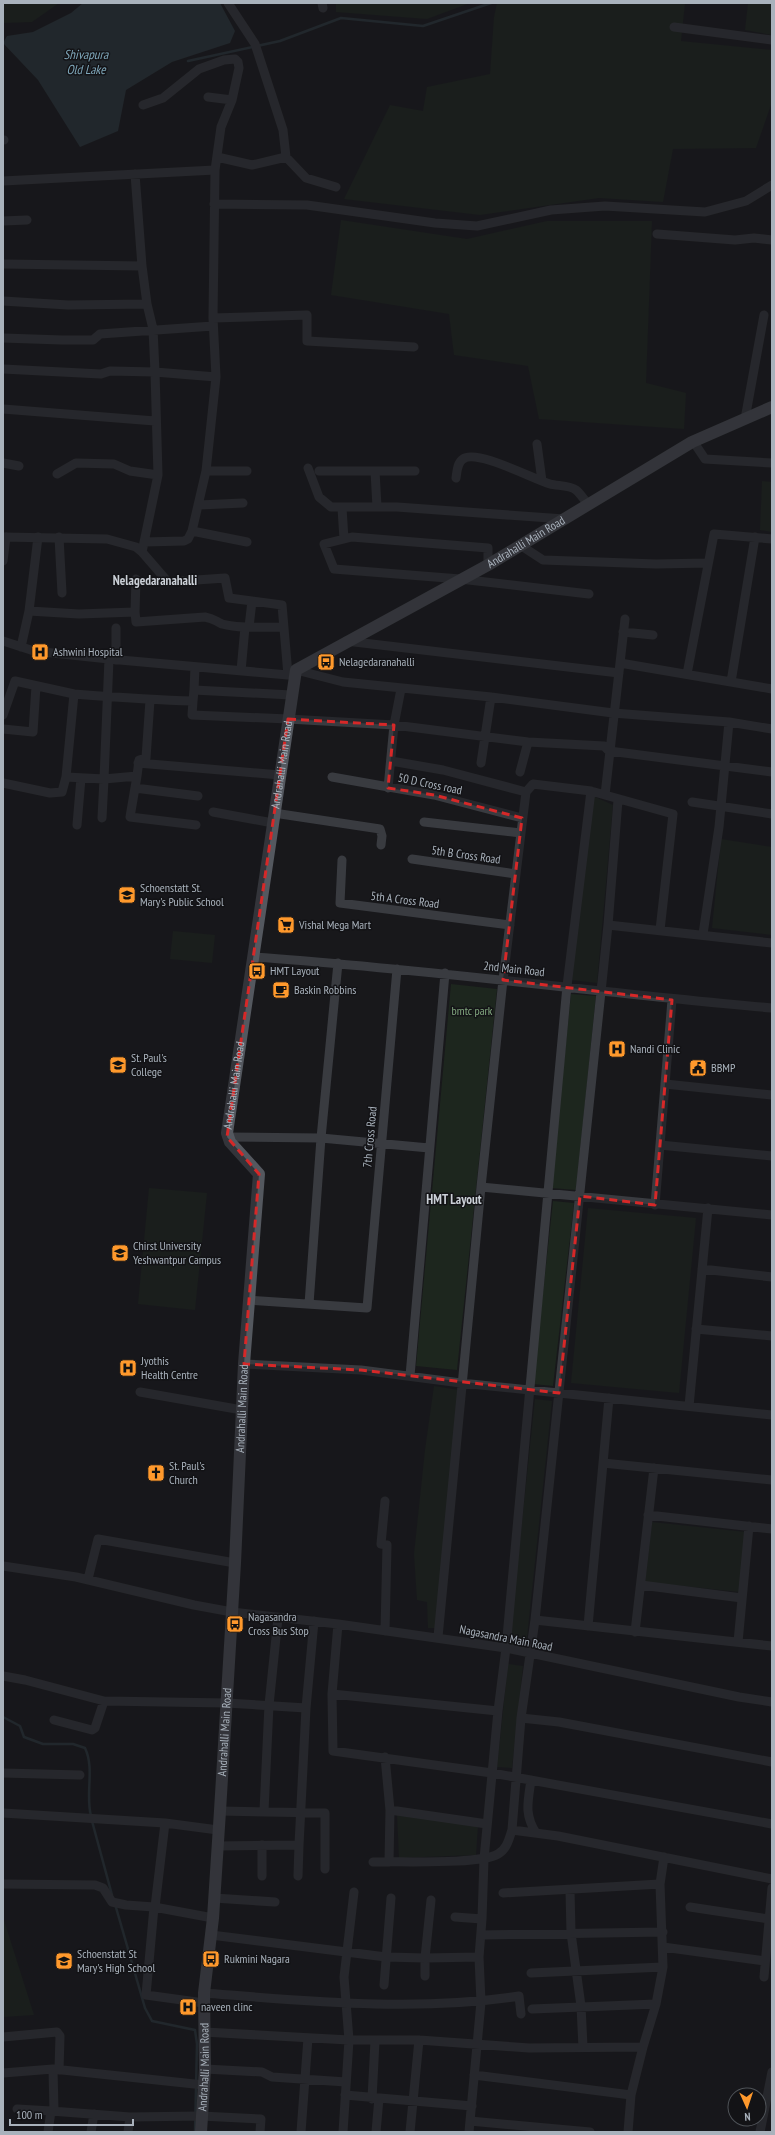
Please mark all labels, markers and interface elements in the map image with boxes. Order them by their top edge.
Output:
water label: Shivapura Old Lake [64,46,109,78]
street label: Andrahalli Main Road [484,512,567,571]
district label: Nelagedaranahalli [113,572,197,589]
hospital icon: Ashwini Hospital [30,642,50,662]
place label: Ashwini Hospital [53,644,123,659]
bus stop icon: Nelagedaranahalli [316,652,336,672]
place label: Nelagedaranahalli [339,654,415,669]
street label: Andrahalli Main Road [267,720,295,810]
street label: 50 D Cross road [397,769,464,798]
street label: 5th B Cross Road [431,842,502,867]
place label: Schoenstatt St. Mary's Public School [140,880,224,909]
school or university icon: Schoenstatt St. Mary's Public School [117,885,137,905]
street label: 5th A Cross Road [370,888,440,911]
supermarket icon: Vishal Mega Mart [276,915,296,935]
place label: Vishal Mega Mart [298,917,372,932]
street label: 2nd Main Road [483,958,546,979]
bus stop icon: HMT Layout [247,961,267,981]
place label: HMT Layout [270,963,320,978]
cafe icon: Baskin Robbins [271,980,291,1000]
place label: Baskin Robbins [294,982,356,997]
park label: bmtc park [452,1003,493,1018]
hospital icon: Nandi Clinic [607,1039,627,1059]
street label: Andrahalli Main Road [220,1040,248,1130]
place label: Nandi Clinic [630,1041,681,1056]
place label: St. Paul's College [131,1050,167,1079]
school or university icon: St. Paul's College [108,1055,128,1075]
public building icon: BBMP [688,1058,708,1078]
place label: BBMP [711,1060,736,1075]
street label: 7th Cross Road [359,1106,380,1168]
district label: HMT Layout [426,1191,482,1208]
place label: Chirst University Yeshwantpur Campus [133,1238,221,1267]
school or university icon: Chirst University Yeshwantpur Campus [110,1243,130,1263]
place label: Jyothis Health Centre [140,1353,198,1382]
hospital icon: Jyothis Health Centre [118,1358,138,1378]
street label: Andrahalli Main Road [232,1364,251,1453]
place label: St. Paul's Church [169,1458,205,1487]
church icon: St. Paul's Church [146,1463,166,1483]
place label: Nagasandra Cross Bus Stop [248,1609,309,1638]
bus stop icon: Nagasandra Cross Bus Stop [225,1614,245,1634]
street label: Nagasandra Main Road [458,1621,554,1654]
street label: Andrahalli Main Road [214,1687,234,1777]
place label: Schoenstatt St Mary's High School [77,1946,155,1975]
bus stop icon: Rukmini Nagara [201,1949,221,1969]
school or university icon: Schoenstatt St Mary's High School [54,1951,74,1971]
place label: Rukmini Nagara [224,1951,290,1966]
hospital icon: naveen clinc [178,1997,198,2017]
place label: naveen clinc [201,1999,253,2014]
street label: Andrahalli Main Road [194,2023,212,2112]
north arrow [727,2087,767,2127]
scale bar [10,2101,133,2127]
text: 100 m [16,2107,43,2122]
text: N [744,2110,751,2124]

